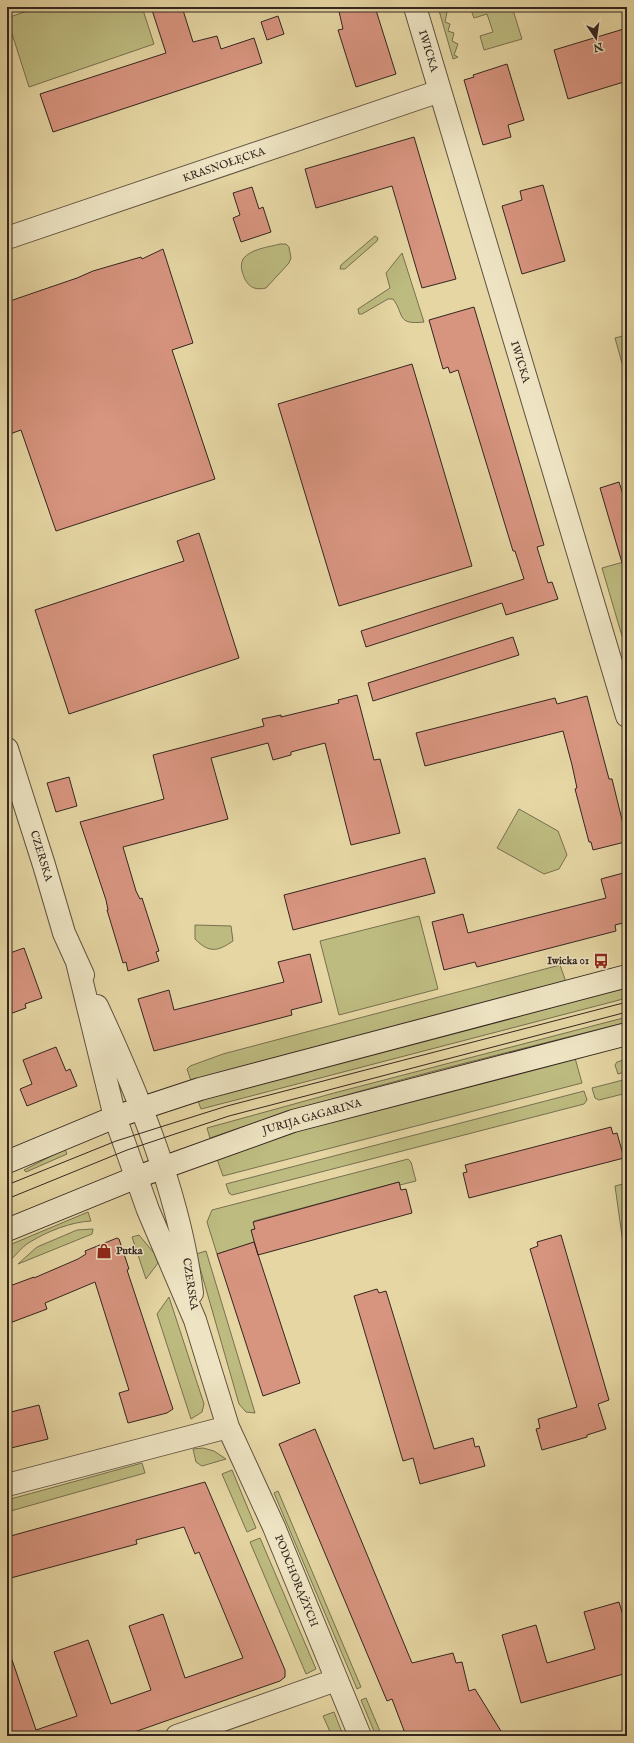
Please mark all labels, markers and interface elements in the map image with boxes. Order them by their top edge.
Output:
north arrow [576,18,616,58]
street label: IWICKA [415,28,441,74]
text: N [591,39,605,55]
street label: KRASNOŁĘCKA [181,144,268,186]
street label: IWICKA [507,339,533,385]
street label: CZERSKA [27,829,56,884]
bus stop icon: Iwicka 01 [592,952,610,970]
place label: Iwicka 01 [547,954,589,968]
street label: JURIJA GAGARINA [259,1096,364,1138]
shop icon: Putka [95,1242,113,1260]
place label: Putka [116,1244,143,1258]
street label: CZERSKA [179,1257,201,1312]
street label: PODCHORĄŻYCH [271,1533,321,1630]

